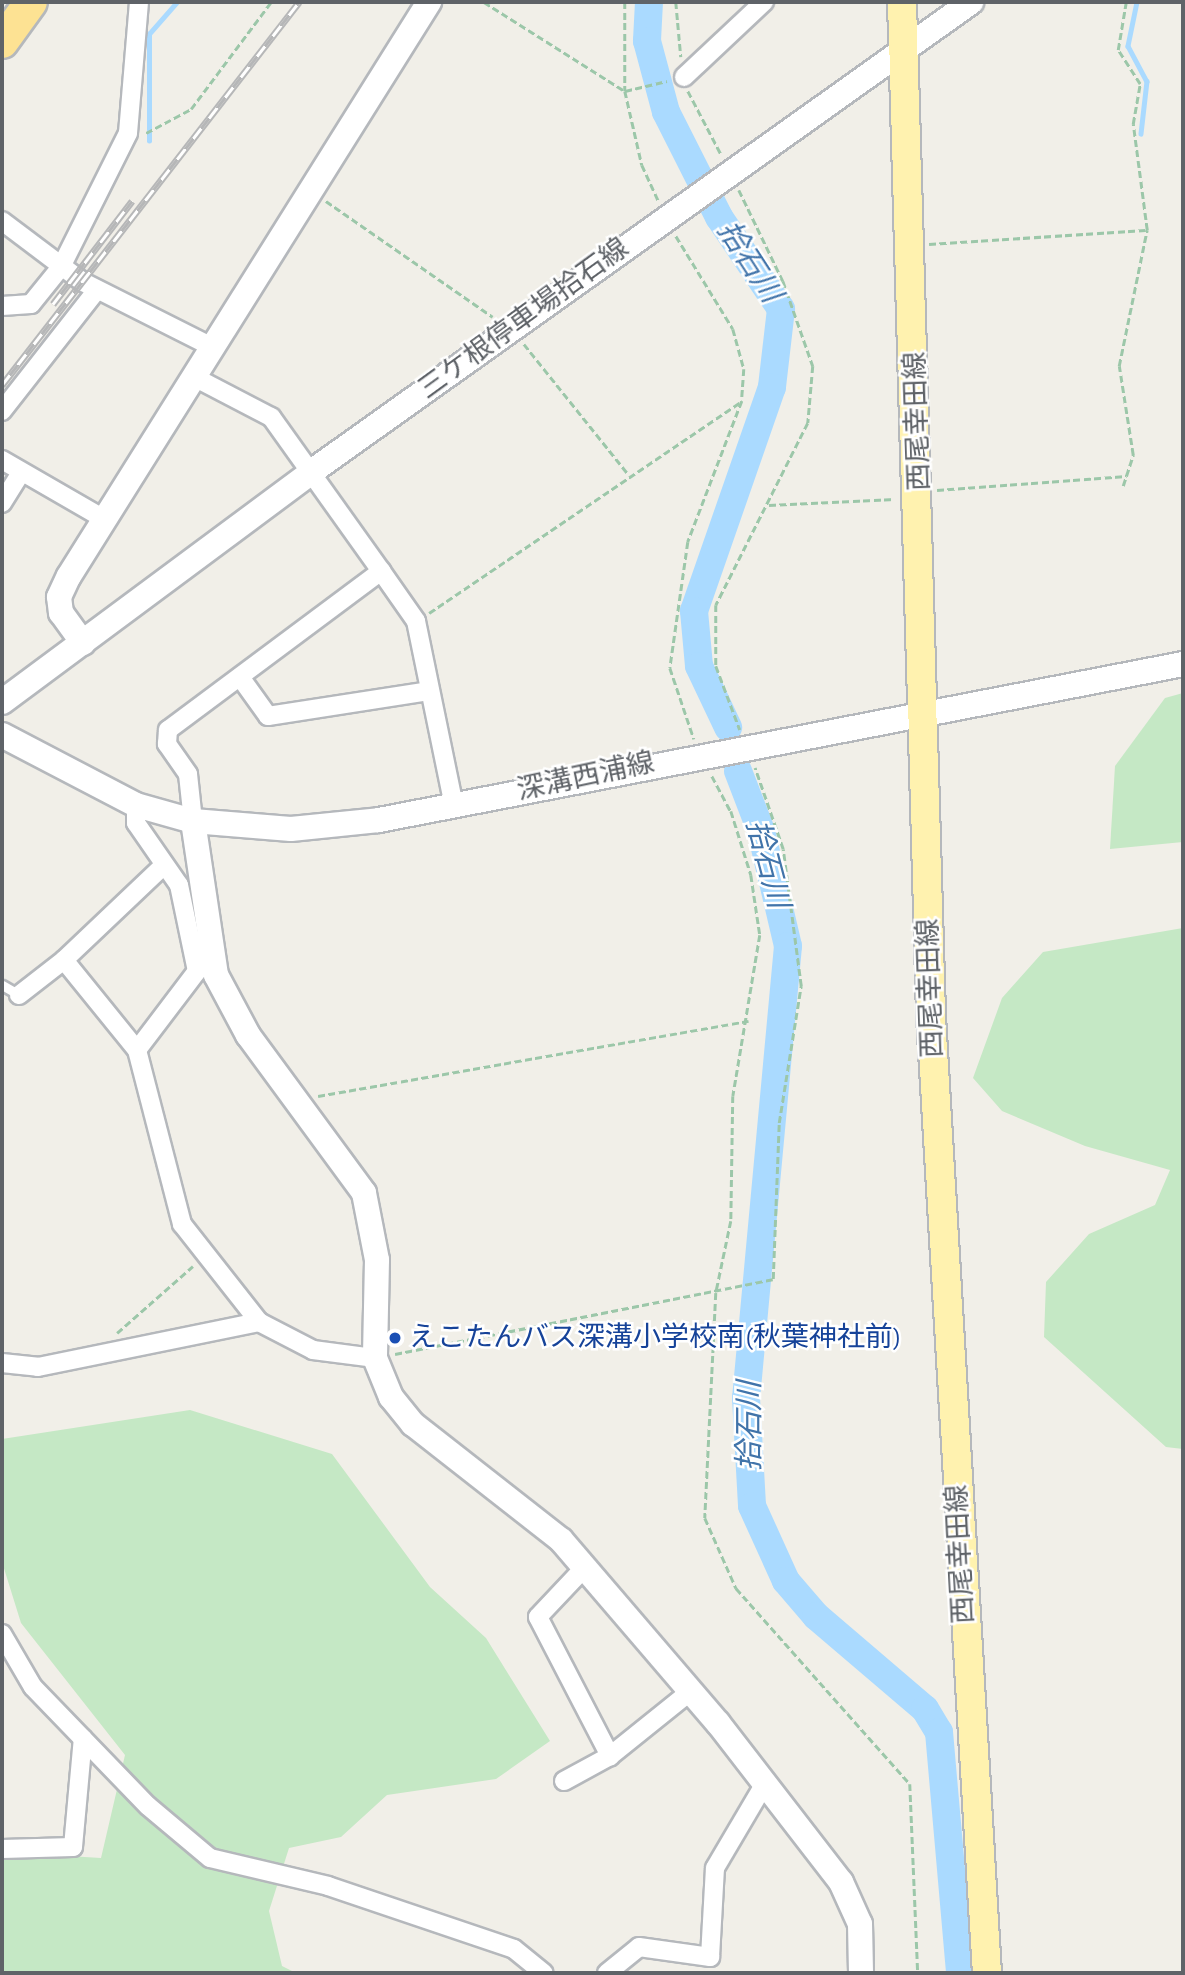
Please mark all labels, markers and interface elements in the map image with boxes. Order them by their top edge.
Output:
water label: 拾石川 [709,214,789,310]
street label: 三ケ根停車場拾石線 [412,231,636,407]
street label: 西尾幸田線 [899,350,937,492]
street label: 深溝西浦線 [514,746,658,808]
water label: 拾石川 [738,816,796,912]
street label: 西尾幸田線 [912,917,950,1059]
place label: えこたんバス深溝小学校南(秋葉神社前) [409,1321,902,1355]
marker: えこたんバス深溝小学校南(秋葉神社前) [387,1330,403,1346]
water label: 拾石川 [732,1381,768,1471]
street label: 西尾幸田線 [941,1483,981,1625]

